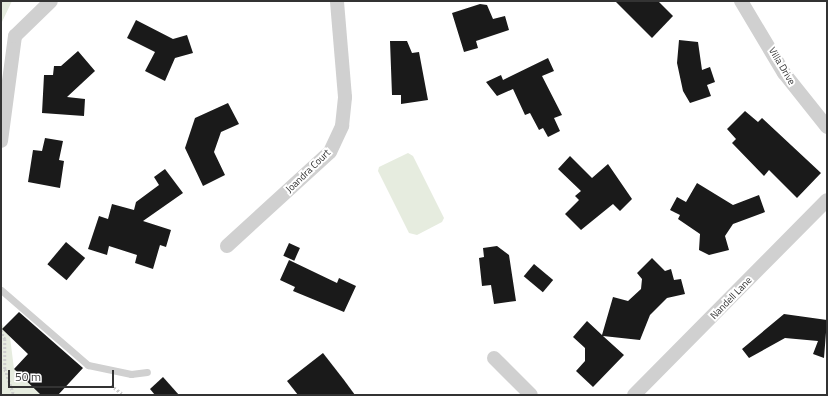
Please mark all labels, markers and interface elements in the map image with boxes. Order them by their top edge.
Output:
street label: Villa Drive [766,45,798,87]
street label: Joandra Court [283,147,333,195]
street label: Nandell Lane [708,274,754,322]
scale bar [10,362,116,388]
text: 50 m [15,367,41,386]

